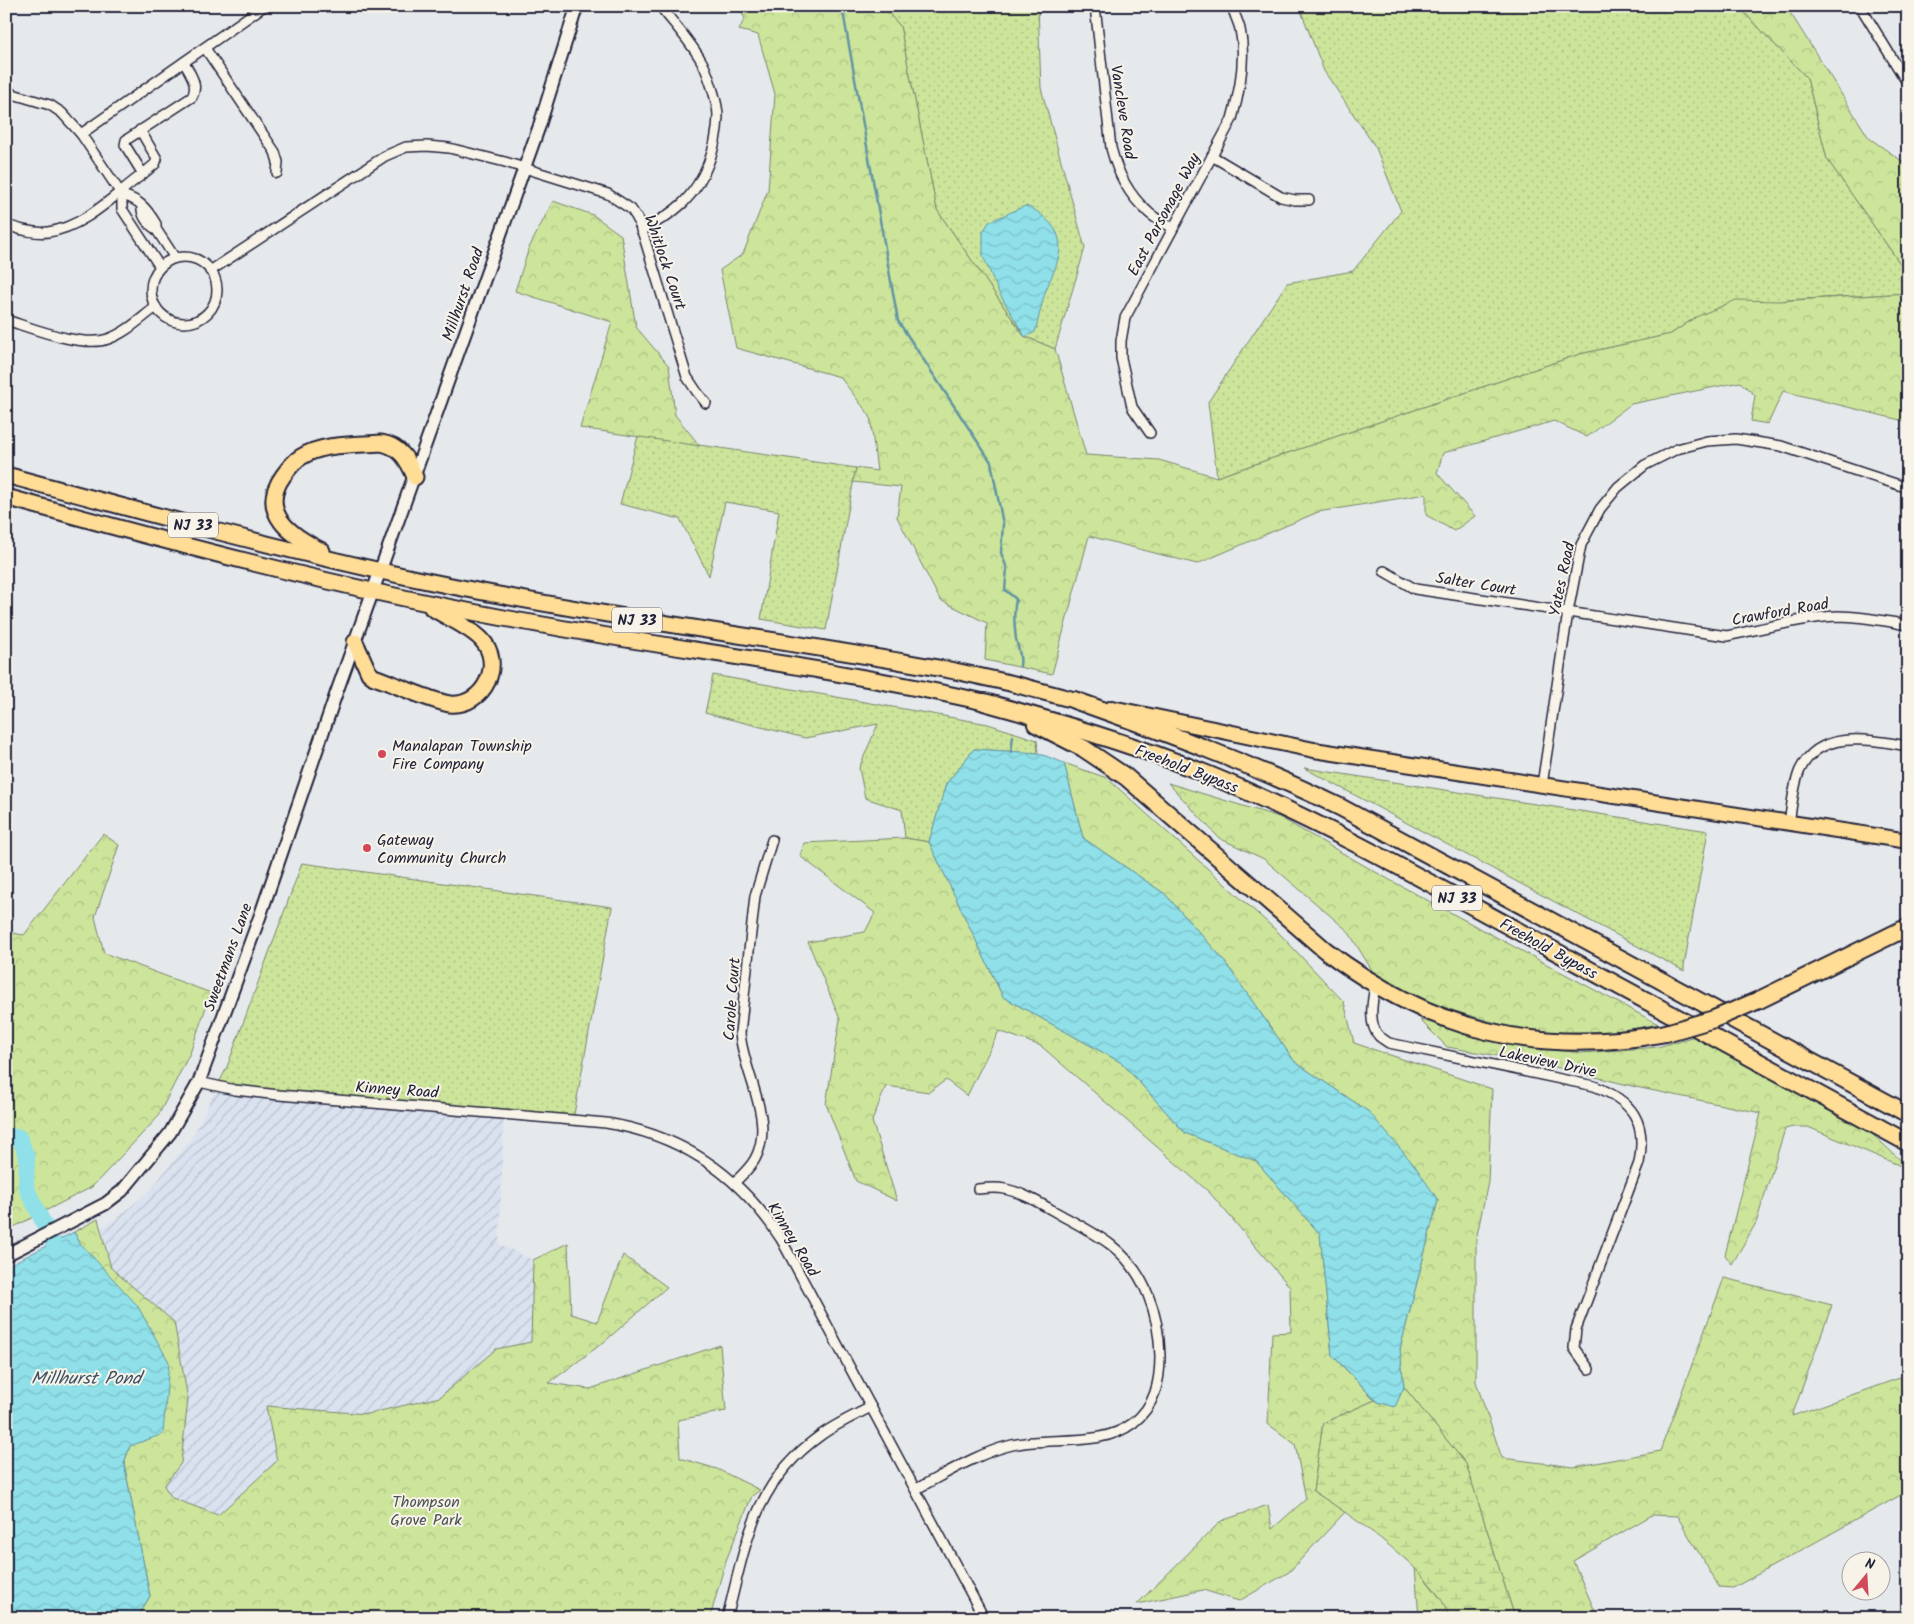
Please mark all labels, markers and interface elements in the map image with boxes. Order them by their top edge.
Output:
street label: Vancleve Road [1103,63,1142,162]
street label: East Parsonage Way [1121,148,1208,281]
street label: Whitlock Court [637,211,693,314]
street label: Millhurst Road [436,243,491,345]
road number: NJ 33 [168,512,218,538]
street label: Yates Road [1542,539,1583,619]
street label: Salter Court [1434,566,1519,603]
street label: Crawford Road [1730,591,1832,633]
road number: NJ 33 [612,608,662,632]
place label: Manalapan Township Fire Company [392,734,532,777]
street label: Freehold Bypass [1131,738,1242,801]
marker: Manalapan Township Fire Company [376,748,388,760]
place label: Gateway Community Church [377,828,506,871]
marker: Gateway Community Church [361,842,373,854]
road number: NJ 33 [1432,886,1482,910]
street label: Sweetmans Lane [197,900,260,1015]
street label: Freehold Bypass [1495,912,1602,987]
street label: Carole Court [717,956,748,1041]
street label: Lakeview Drive [1497,1040,1599,1085]
street label: Kinney Road [354,1075,440,1106]
street label: Kinney Road [760,1198,825,1283]
water label: Millhurst Pond [31,1365,145,1394]
park label: Thompson Grove Park [390,1490,462,1533]
north arrow [1842,1552,1892,1602]
text: N [1862,1553,1877,1576]

